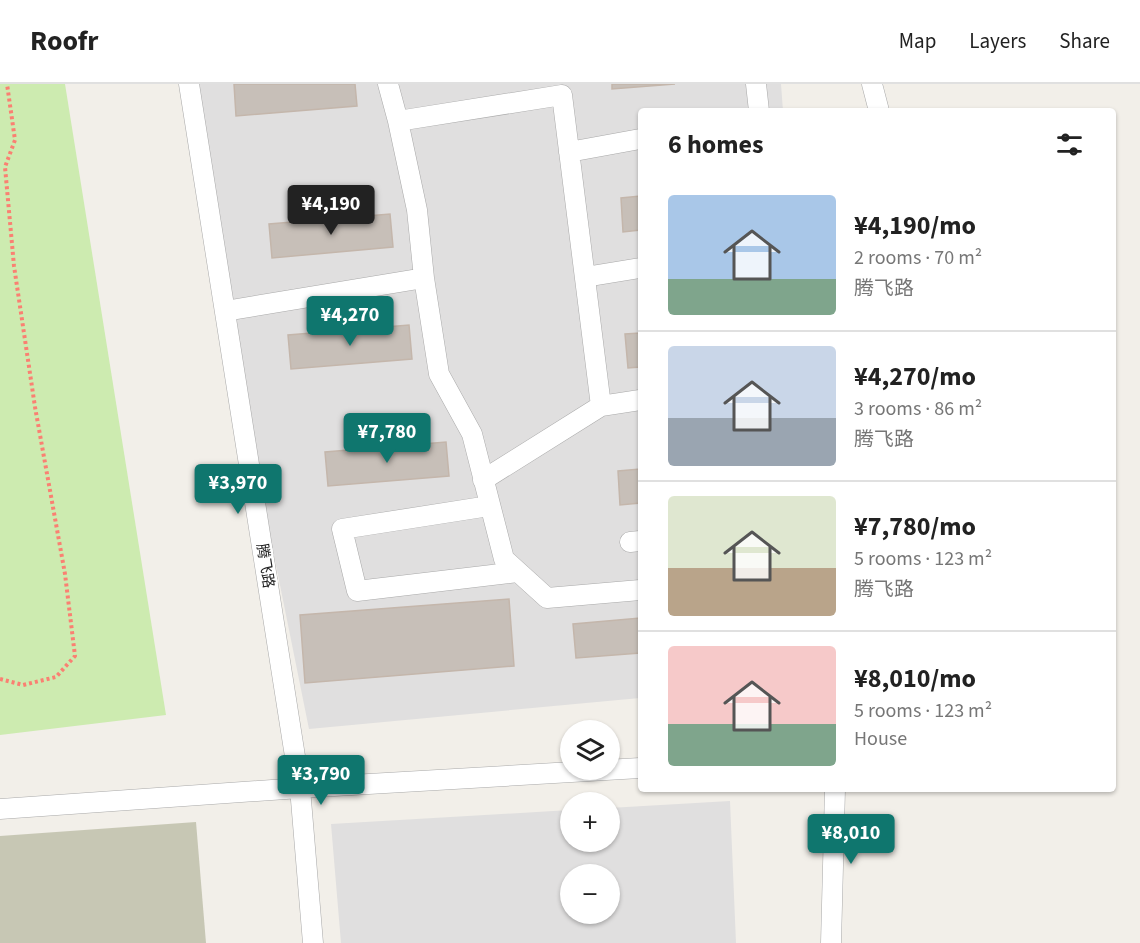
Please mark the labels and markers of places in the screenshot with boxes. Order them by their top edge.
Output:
pin: ¥4,190 [282,185,380,236]
pin: ¥4,270 [301,296,399,347]
pin: ¥7,780 [338,413,436,464]
pin: ¥3,970 [189,464,287,515]
pin: ¥3,790 [272,755,370,806]
pin: ¥8,010 [802,814,900,865]

